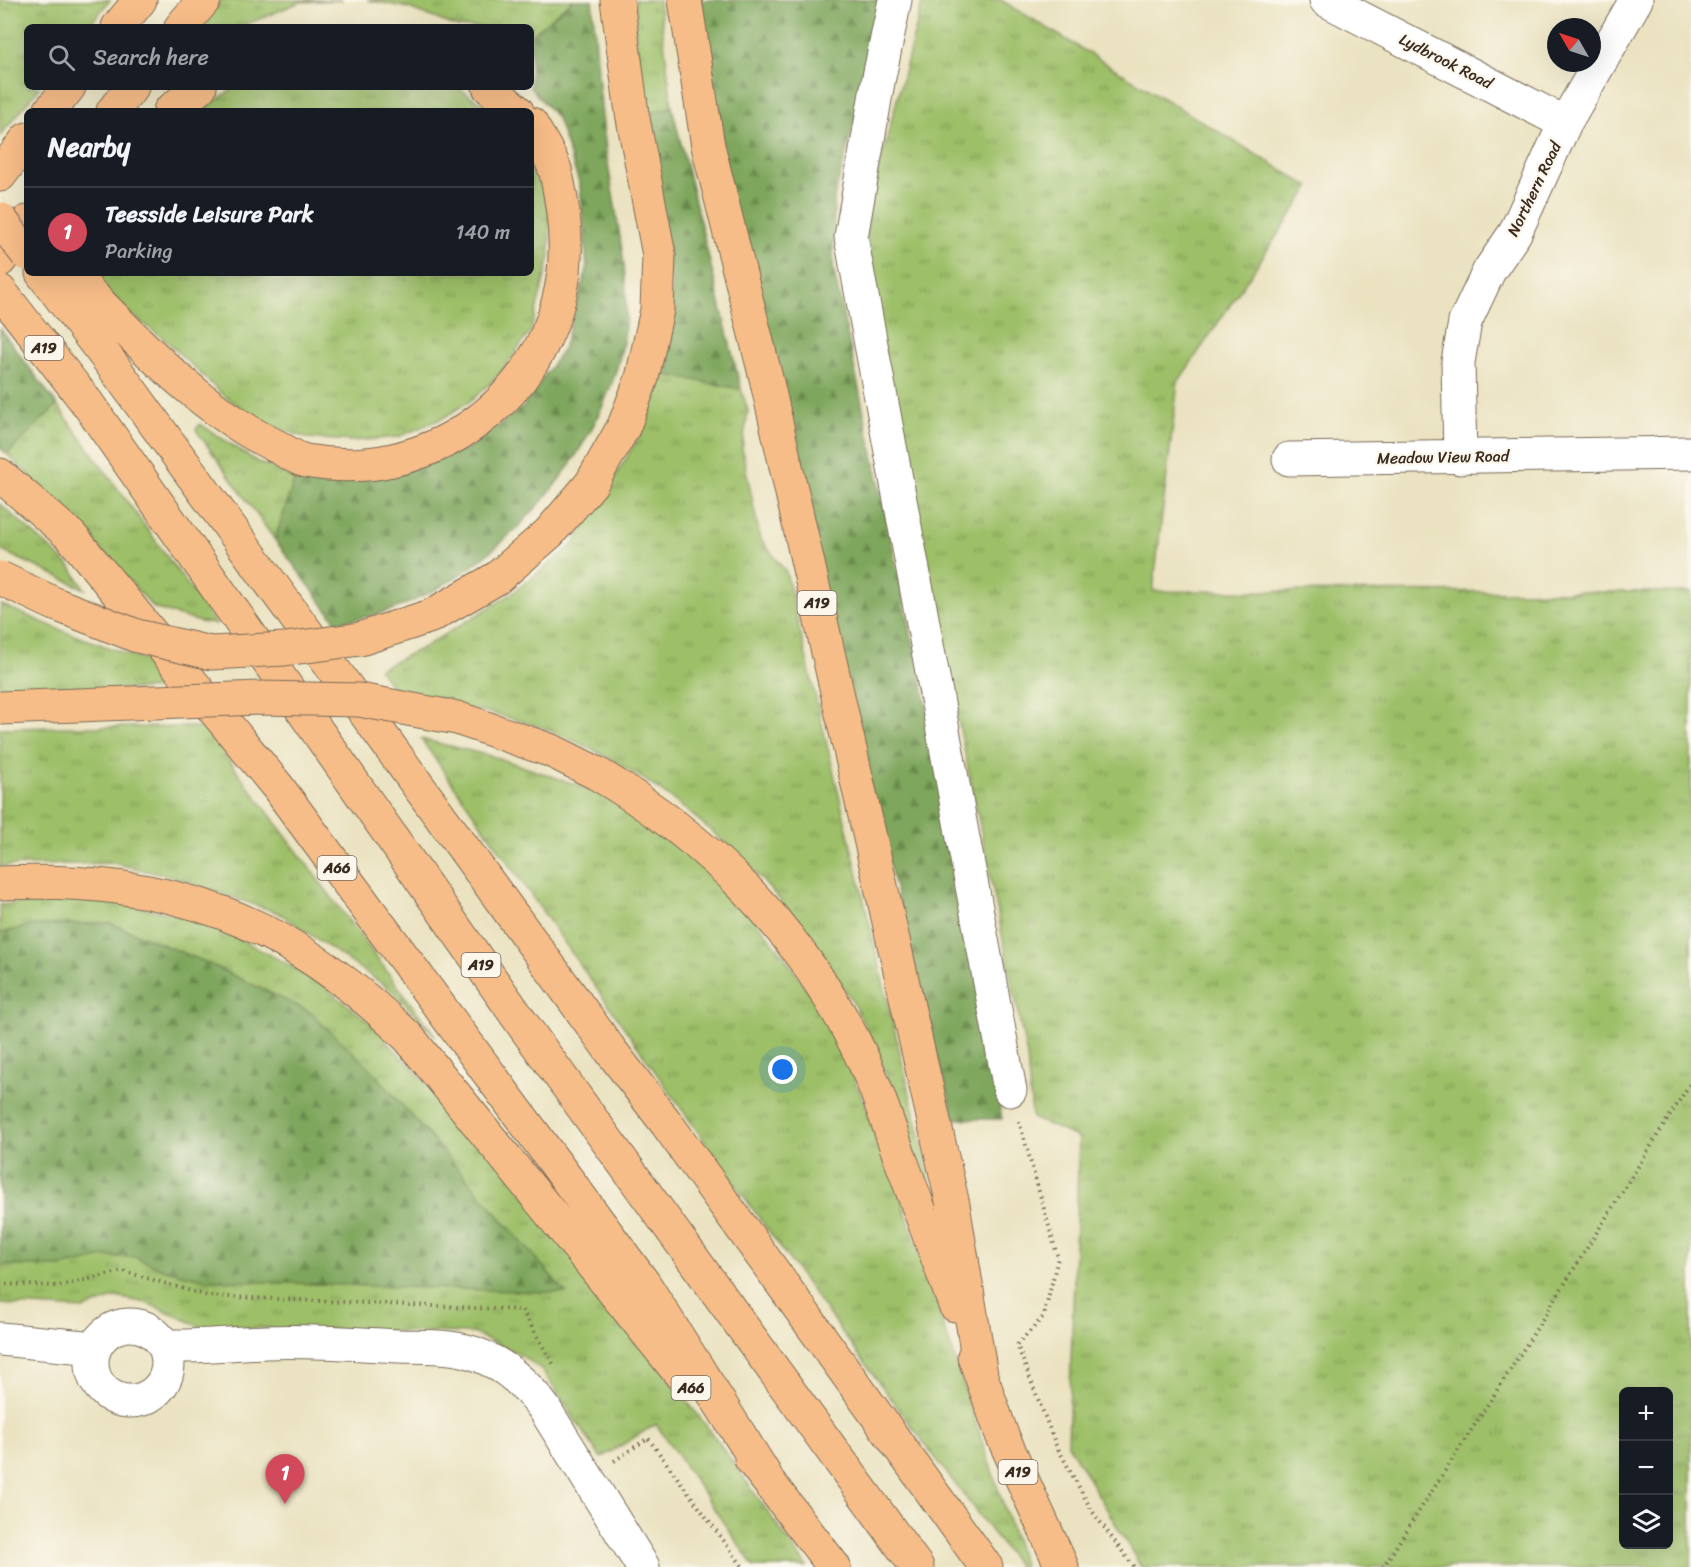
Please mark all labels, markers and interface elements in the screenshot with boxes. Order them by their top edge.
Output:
north arrow [1547,18,1601,72]
search box [24,24,534,90]
street label: Lydbrook Road [1394,25,1500,98]
text: Search here [93,38,209,77]
icon: search [45,41,78,74]
text: Nearby [48,124,130,170]
street label: Northern Road [1498,135,1570,242]
text: Teesside Leisure Park [105,195,313,234]
text: 1 [63,215,72,250]
text: 140 m [456,215,510,250]
text: Parking [105,234,172,269]
road number: A19 [24,336,63,360]
street label: Meadow View Road [1377,441,1511,473]
road number: A19 [798,591,836,615]
road number: A66 [318,856,356,880]
road number: A19 [462,953,500,977]
your location [768,1055,797,1084]
road number: A66 [672,1376,710,1400]
map controls [1619,1387,1673,1549]
button: + [1619,1387,1673,1441]
button: − [1619,1441,1673,1495]
pin: 1 [266,1454,304,1504]
road number: A19 [998,1460,1038,1484]
button: layers [1619,1495,1673,1549]

